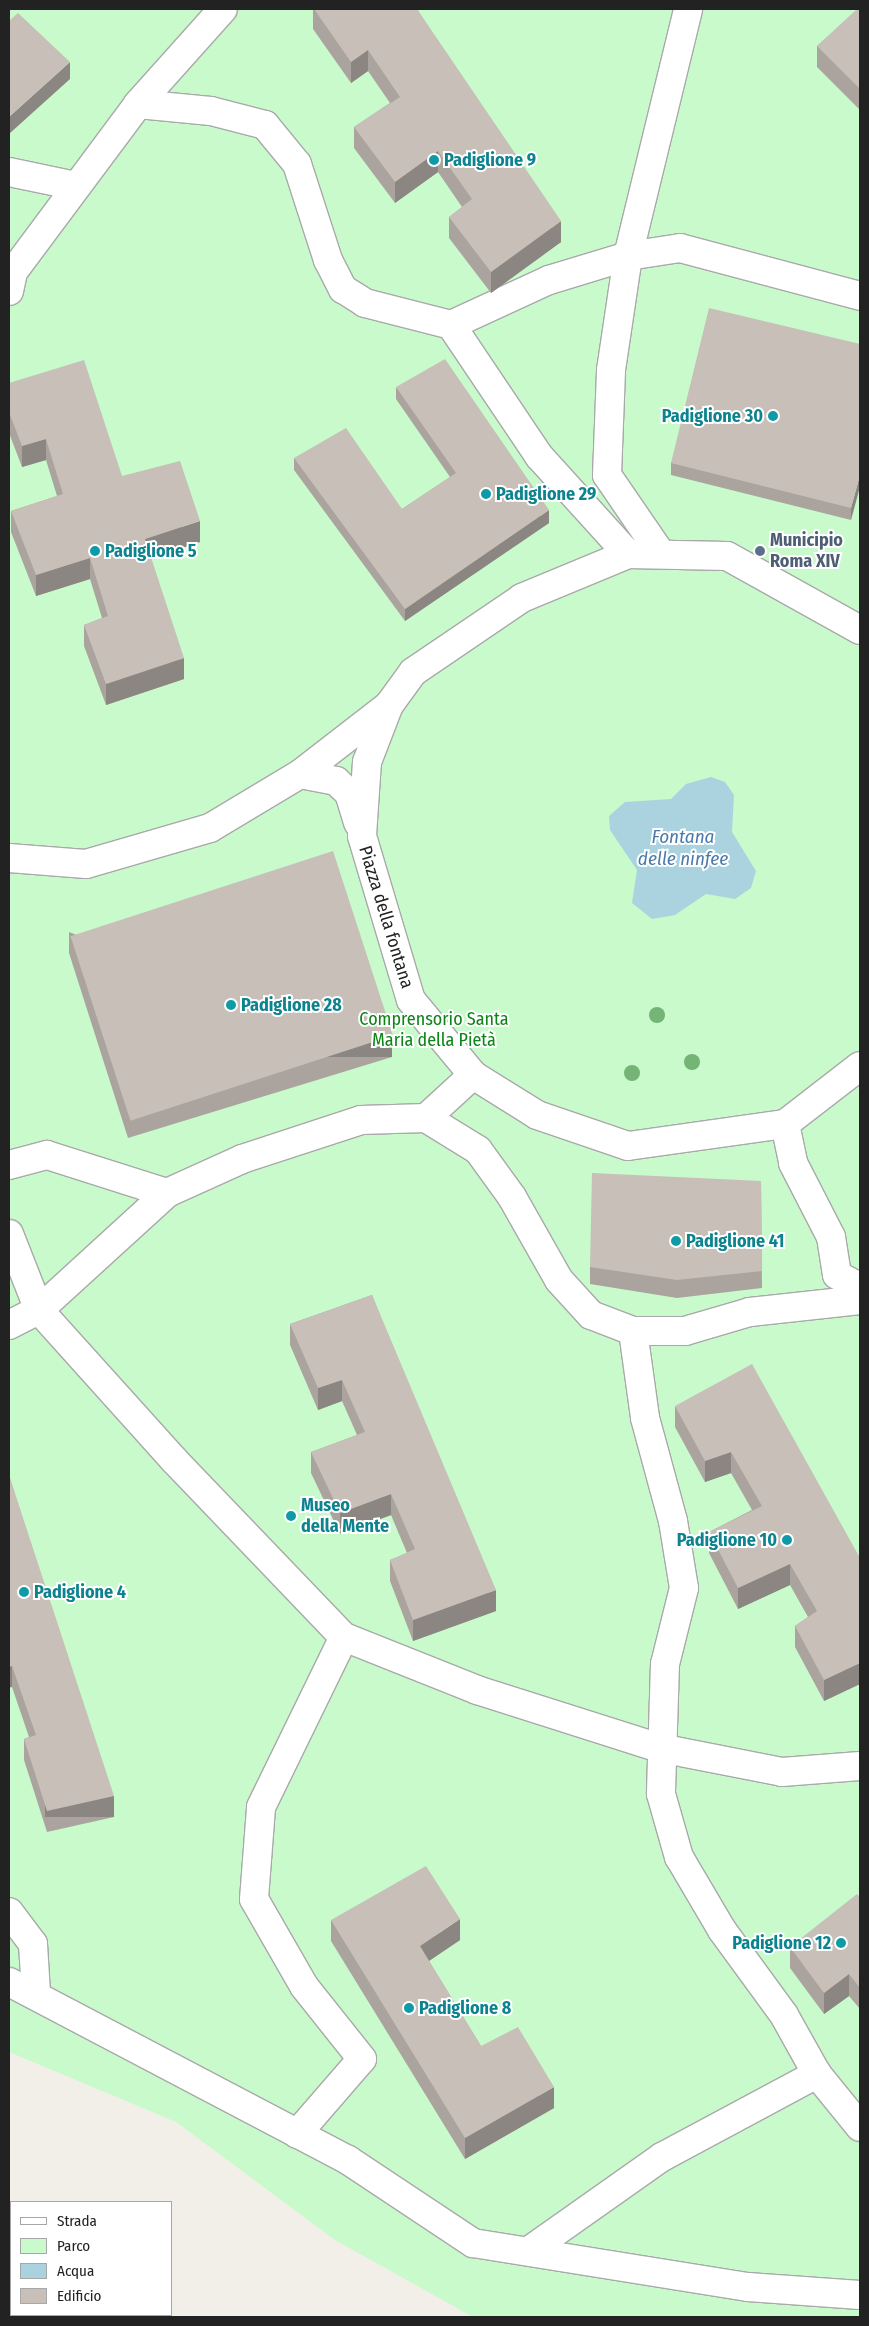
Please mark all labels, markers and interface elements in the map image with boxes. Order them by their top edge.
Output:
place label: Padiglione 9 [444,149,536,171]
marker: Padiglione 9 [428,154,440,166]
place label: Padiglione 30 [662,405,763,427]
marker: Padiglione 30 [767,410,779,422]
place label: Padiglione 29 [496,483,596,505]
marker: Padiglione 29 [480,488,492,500]
place label: Municipio Roma XIV [770,530,843,572]
place label: Padiglione 5 [105,540,197,562]
marker: Padiglione 5 [89,545,101,557]
marker: Municipio Roma XIV [754,545,766,557]
water label: Fontana delle ninfee [638,826,728,870]
street label: Piazza della fontana [354,843,418,991]
place label: Padiglione 28 [241,994,342,1016]
marker: Padiglione 28 [225,999,237,1011]
park label: Comprensorio Santa Maria della Pietà [359,1009,509,1052]
place label: Padiglione 41 [686,1230,784,1252]
marker: Padiglione 41 [670,1235,682,1247]
place label: Museo della Mente [301,1495,389,1538]
marker: Museo della Mente [285,1510,297,1522]
place label: Padiglione 10 [677,1529,777,1551]
marker: Padiglione 10 [781,1534,793,1546]
place label: Padiglione 4 [34,1581,126,1603]
marker: Padiglione 4 [18,1586,30,1598]
place label: Padiglione 12 [732,1932,831,1954]
marker: Padiglione 12 [835,1937,847,1949]
place label: Padiglione 8 [419,1997,511,2019]
marker: Padiglione 8 [403,2002,415,2014]
legend [10,2201,172,2316]
text: Strada [57,2212,97,2230]
text: Parco [57,2237,90,2255]
text: Acqua [57,2262,94,2280]
text: Edificio [57,2287,102,2305]

